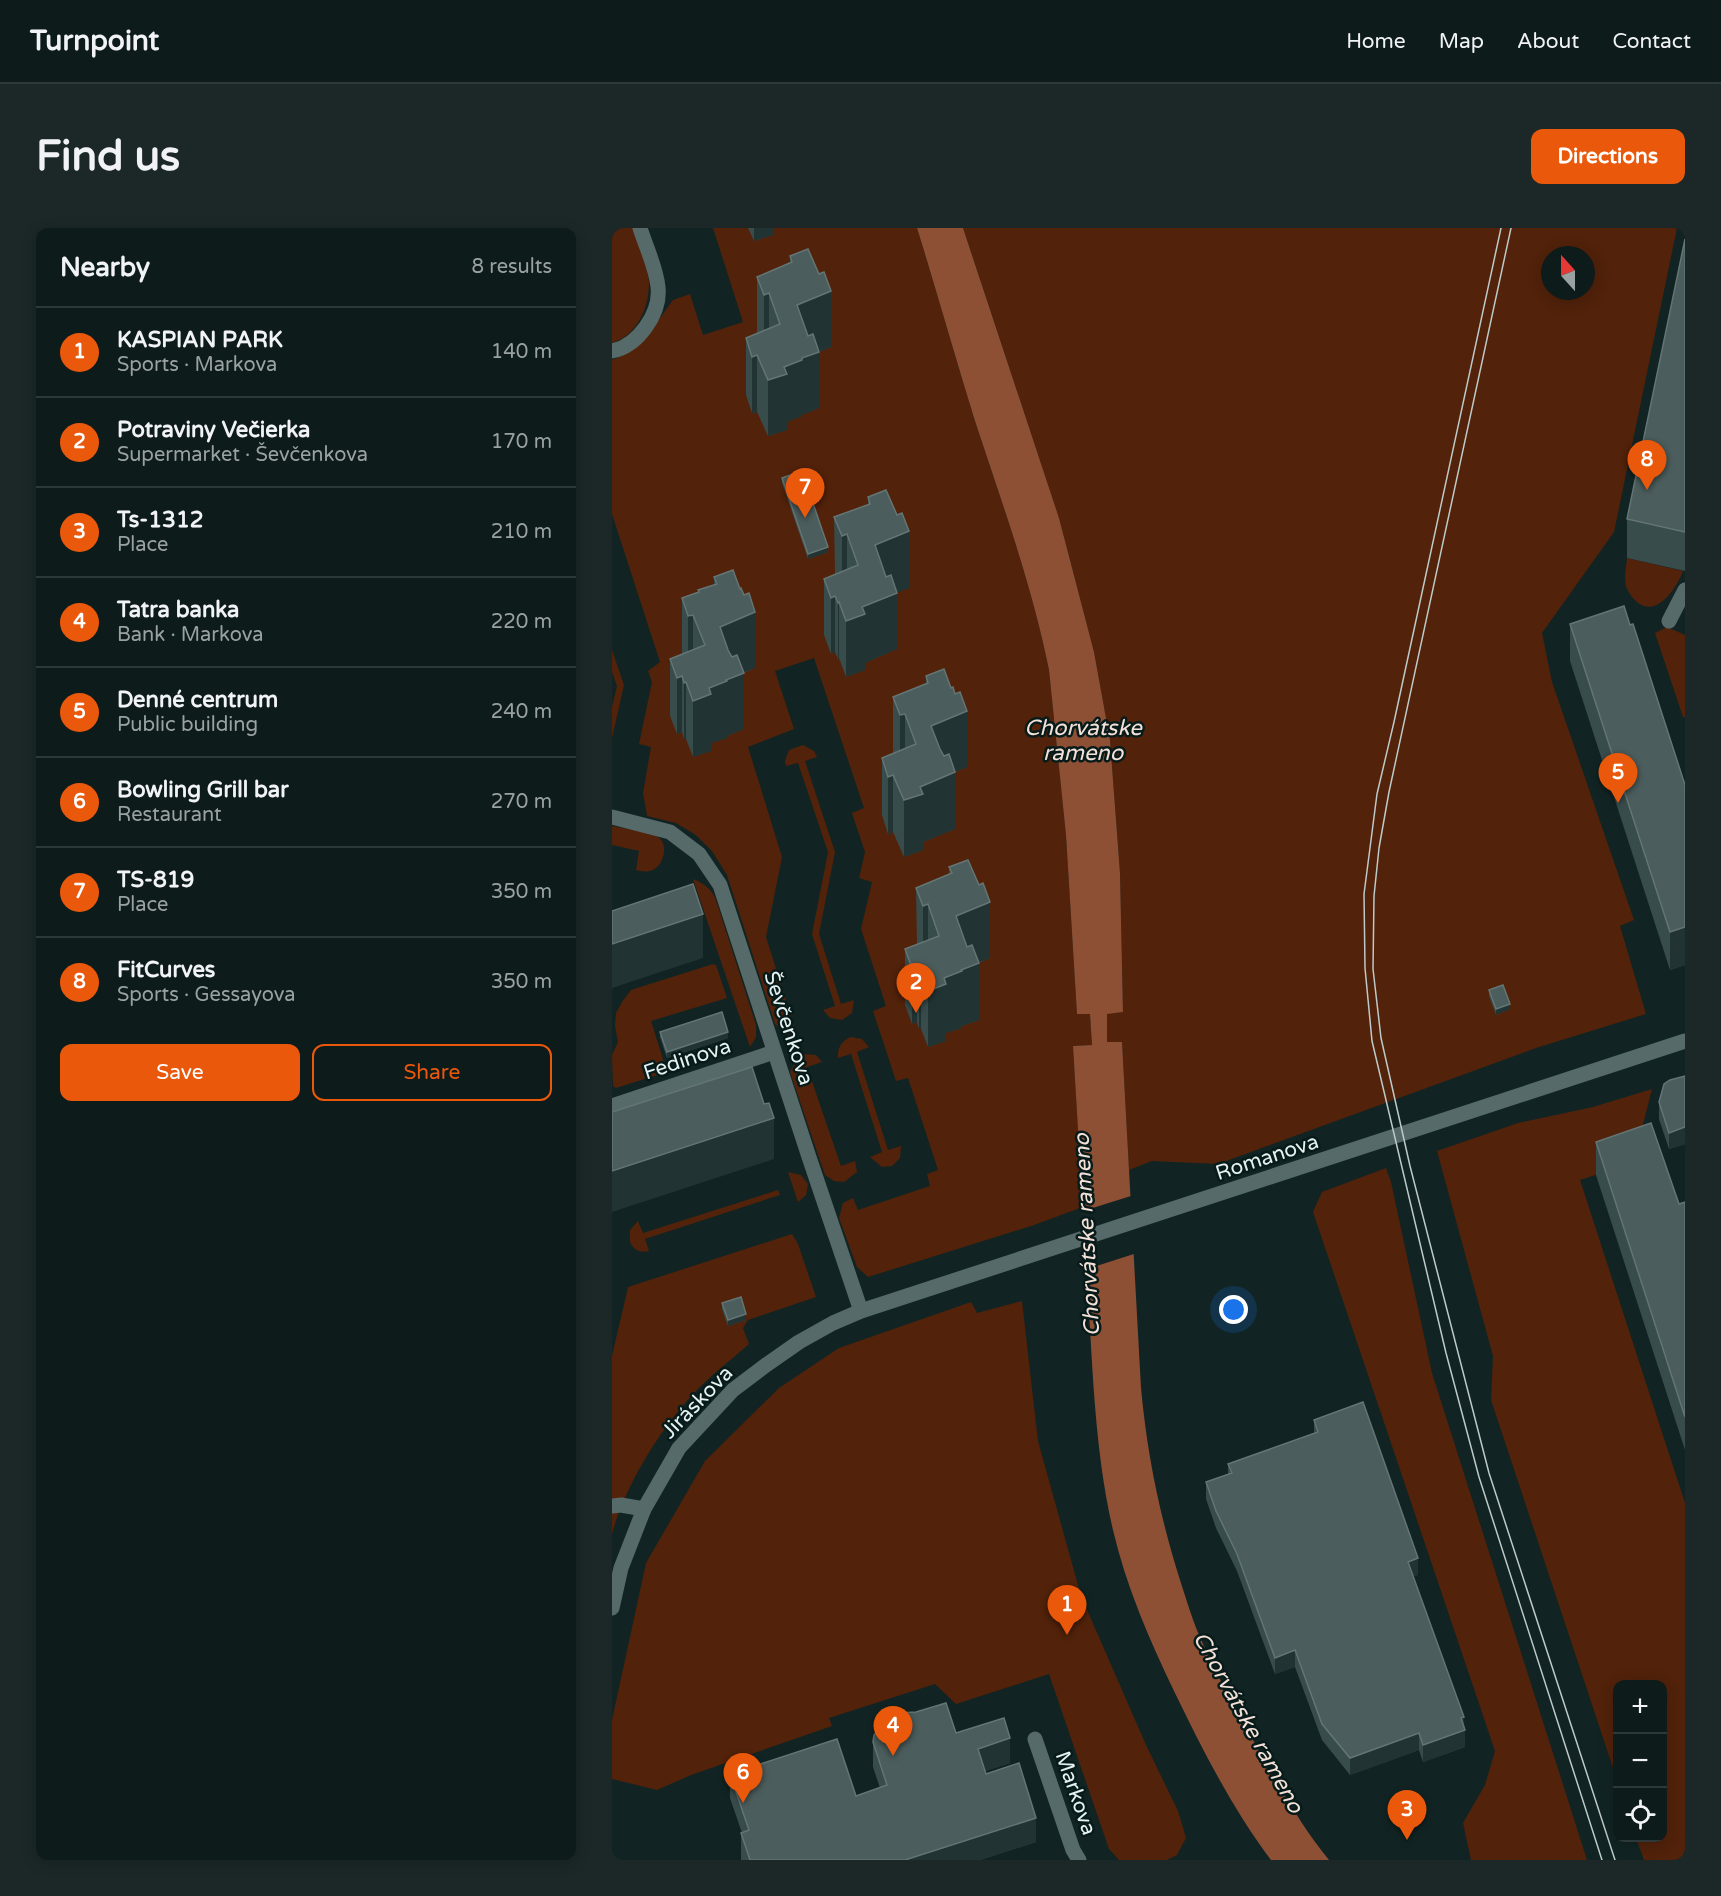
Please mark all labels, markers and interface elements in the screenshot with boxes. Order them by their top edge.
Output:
text: Turnpoint [30,24,159,58]
text: Home [1346,29,1406,54]
text: Map [1439,29,1484,54]
text: About [1517,29,1579,54]
text: Contact [1612,29,1691,54]
button: Directions [1531,129,1685,184]
text: Find us [36,131,180,182]
north arrow [1541,246,1595,300]
text: Nearby [60,252,150,283]
text: 8 results [472,255,552,279]
text: KASPIAN PARK [117,327,283,353]
text: 1 [73,340,86,364]
text: 140 m [491,340,552,364]
text: Sports · Markova [117,353,277,377]
text: Potraviny Večierka [117,417,310,443]
text: 2 [73,430,86,454]
text: 170 m [491,430,552,454]
pin: 8 [1628,440,1666,490]
text: Supermarket · Ševčenkova [117,443,368,467]
pin: 7 [786,468,824,518]
text: Ts-1312 [117,507,204,533]
text: 3 [73,520,86,544]
text: 210 m [491,520,552,544]
text: Place [117,533,168,557]
text: Tatra banka [117,597,239,623]
text: 4 [73,610,86,634]
text: 220 m [491,610,552,634]
text: Bank · Markova [117,623,263,647]
text: Denné centrum [117,687,278,713]
text: 5 [73,700,86,724]
text: 240 m [491,700,552,724]
text: Public building [117,713,258,737]
water label: Chorvátske rameno [1024,715,1143,766]
pin: 5 [1598,754,1638,803]
text: Bowling Grill bar [117,777,289,803]
text: 6 [73,790,86,814]
text: 270 m [491,790,552,814]
text: Restaurant [117,803,222,827]
text: TS-819 [117,867,194,893]
text: 7 [73,880,86,904]
text: 350 m [491,880,552,904]
text: Place [117,893,168,917]
text: FitCurves [117,957,215,983]
pin: 2 [896,964,936,1013]
street label: Ševčenkova [758,968,819,1088]
text: 8 [73,970,86,994]
text: 350 m [491,970,552,994]
text: Sports · Gessayova [117,983,296,1007]
street label: Fedinova [640,1034,734,1085]
button: Save [60,1044,300,1101]
button: Share [312,1044,552,1101]
street label: Romanova [1212,1129,1322,1186]
water label: Chorvátske rameno [1069,1131,1105,1337]
your location [1219,1295,1248,1324]
street label: Jiráskova [657,1361,738,1444]
pin: 1 [1048,1586,1086,1635]
water label: Chorvátske rameno [1187,1627,1310,1819]
map controls [1613,1680,1667,1842]
button: + [1613,1680,1667,1734]
pin: 4 [874,1706,912,1756]
button: − [1613,1734,1667,1788]
street label: Markova [1050,1748,1101,1838]
pin: 6 [724,1754,762,1803]
button: locate [1613,1788,1667,1842]
pin: 3 [1388,1790,1426,1840]

